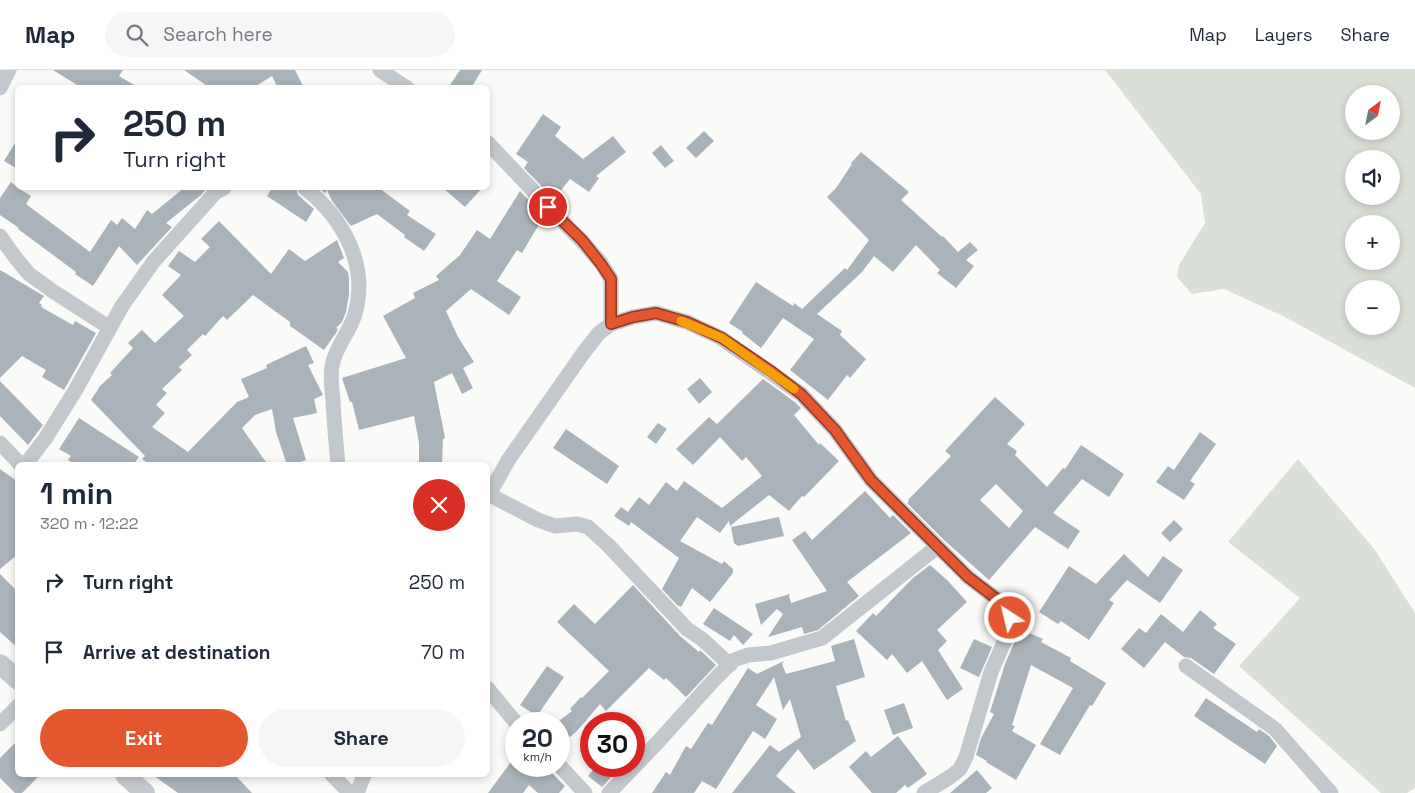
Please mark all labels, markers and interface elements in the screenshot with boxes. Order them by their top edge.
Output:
search box [105,12,455,57]
text: Map [25,19,75,50]
icon: search [123,21,151,49]
text: Search here [163,22,273,47]
text: Map [1189,23,1227,46]
text: Layers [1255,23,1312,46]
text: Share [1340,23,1390,46]
north arrow [1345,85,1400,140]
map controls [1345,85,1400,335]
text: 250 m [123,102,226,146]
icon: right [40,105,105,170]
text: Turn right [123,145,226,173]
button: sound [1345,150,1400,205]
pin [527,186,569,228]
icon: arrive [534,193,562,221]
button: + [1345,215,1400,270]
button: − [1345,280,1400,335]
text: 1 min [40,474,113,513]
button: close [413,479,465,531]
text: 320 m · 12:22 [40,513,138,534]
icon: right [40,568,68,596]
text: Turn right [83,570,173,595]
text: 250 m [409,570,465,595]
position arrow [983,591,1035,643]
icon: arrive [40,638,68,666]
text: Arrive at destination [83,640,271,665]
text: 70 m [421,640,465,665]
button: Exit [40,709,248,767]
button: Share [258,709,465,767]
speed limit sign: 30 [580,712,645,777]
text: 20 [522,722,553,754]
text: km/h [523,749,552,765]

